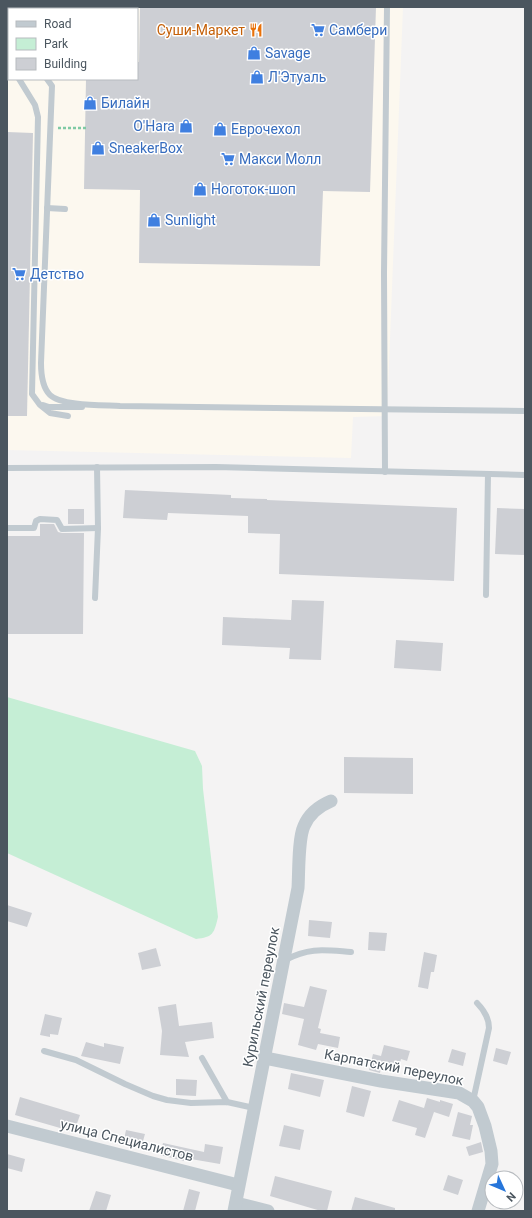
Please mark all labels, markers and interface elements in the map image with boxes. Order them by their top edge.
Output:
legend [8,8,138,80]
text: Road [44,17,72,31]
place label: Суши-Маркет [157,22,245,38]
restaurant icon: Суши-Маркет [248,22,264,38]
supermarket icon: Самбери [310,22,326,38]
place label: Самбери [329,22,387,38]
text: Park [44,37,69,51]
shop icon: Savage [246,45,262,61]
place label: Savage [265,45,310,61]
text: Building [44,57,87,71]
shop icon: Л'Этуаль [249,69,265,85]
place label: Л'Этуаль [268,69,326,85]
shop icon: Билайн [82,95,98,111]
place label: Билайн [101,95,150,111]
place label: O'Hara [133,118,175,134]
shop icon: O'Hara [178,118,194,134]
shop icon: Еврочехол [212,121,228,137]
place label: Еврочехол [231,121,301,137]
shop icon: SneakerBox [90,140,106,156]
place label: SneakerBox [109,140,183,156]
supermarket icon: Макси Молл [220,151,236,167]
place label: Макси Молл [239,151,321,167]
shop icon: Ноготок-шоп [192,181,208,197]
place label: Ноготок-шоп [211,181,296,197]
shop icon: Sunlight [146,212,162,228]
place label: Sunlight [165,212,216,228]
supermarket icon: Детство [11,266,27,282]
place label: Детство [30,266,84,282]
street label: Курильский переулок [240,925,283,1068]
street label: Карпатский переулок [323,1046,465,1088]
street label: улица Специалистов [59,1116,195,1164]
north arrow [484,1170,524,1210]
text: N [503,1189,518,1204]

